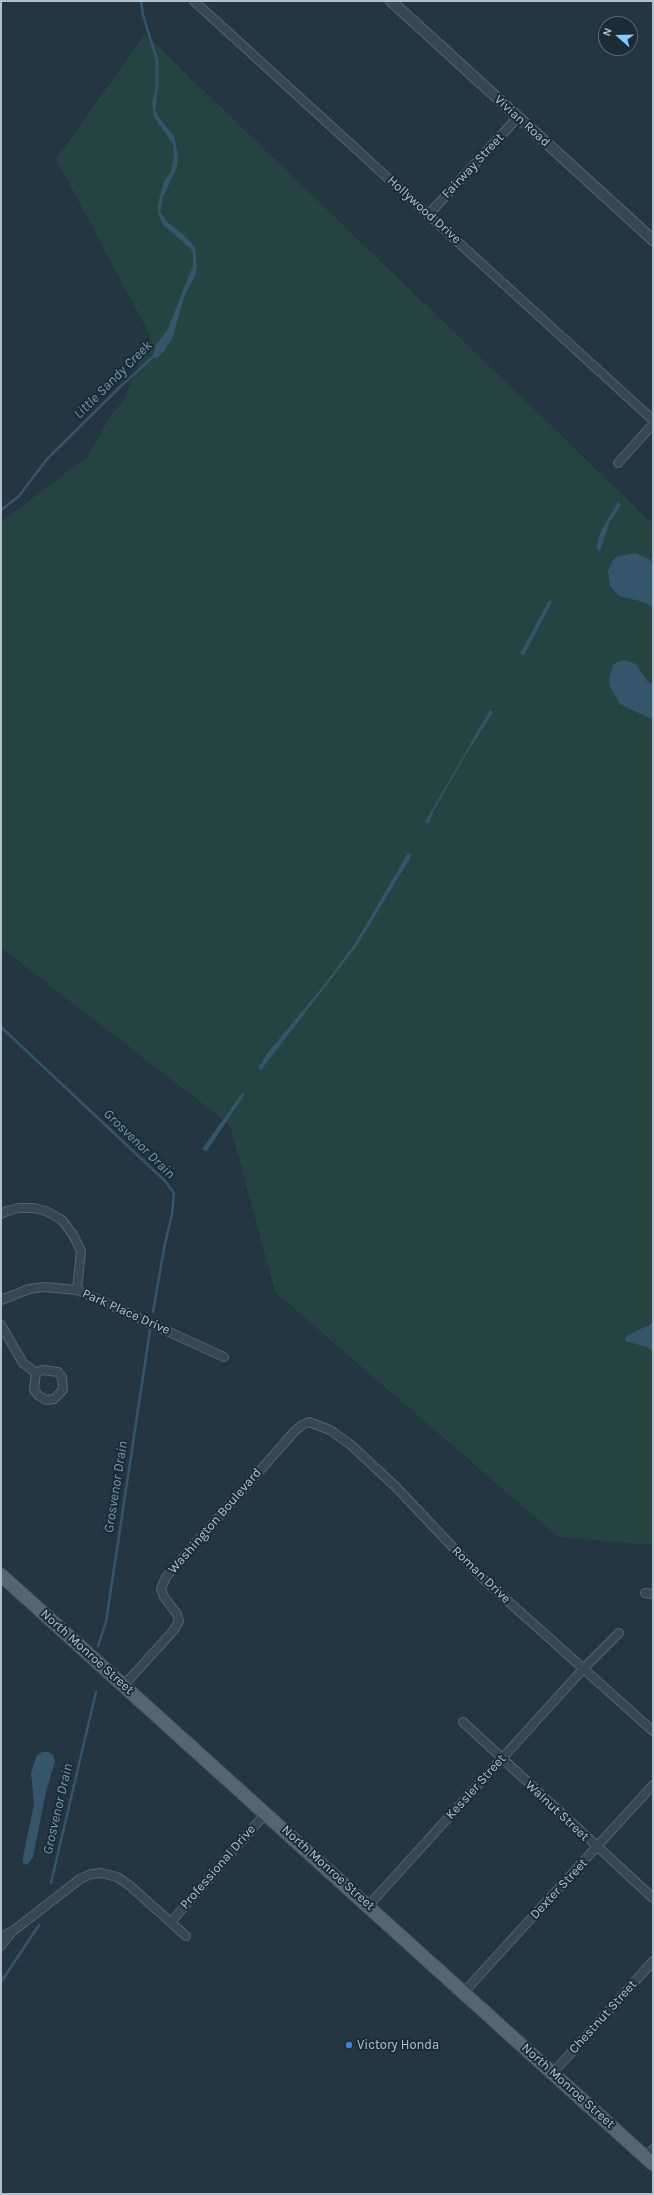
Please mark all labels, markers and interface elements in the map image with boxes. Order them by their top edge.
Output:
north arrow [598,16,638,56]
text: N [600,26,615,38]
street label: Vivian Road [491,92,553,150]
street label: Fairway Street [439,130,507,202]
street label: Hollywood Drive [384,173,464,247]
water label: Little Sandy Creek [70,337,156,423]
water label: Grosvenor Drain [100,1106,178,1182]
street label: Park Place Drive [80,1286,172,1338]
water label: Grosvenor Drain [100,1440,132,1534]
street label: Washington Boulevard [165,1465,265,1577]
street label: Roman Drive [448,1543,514,1607]
street label: North Monroe Street [37,1606,137,1698]
street label: Kessler Street [443,1751,509,1823]
water label: Grosvenor Drain [39,1762,77,1856]
street label: Walnut Street [522,1778,592,1844]
street label: Professional Drive [177,1822,259,1912]
street label: North Monroe Street [278,1822,378,1914]
street label: Dexter Street [527,1856,591,1922]
street label: Chestnut Street [566,1977,640,2057]
place label: Victory Honda [357,2037,439,2053]
marker: Victory Honda [344,2040,354,2050]
street label: North Monroe Street [518,2040,618,2132]

